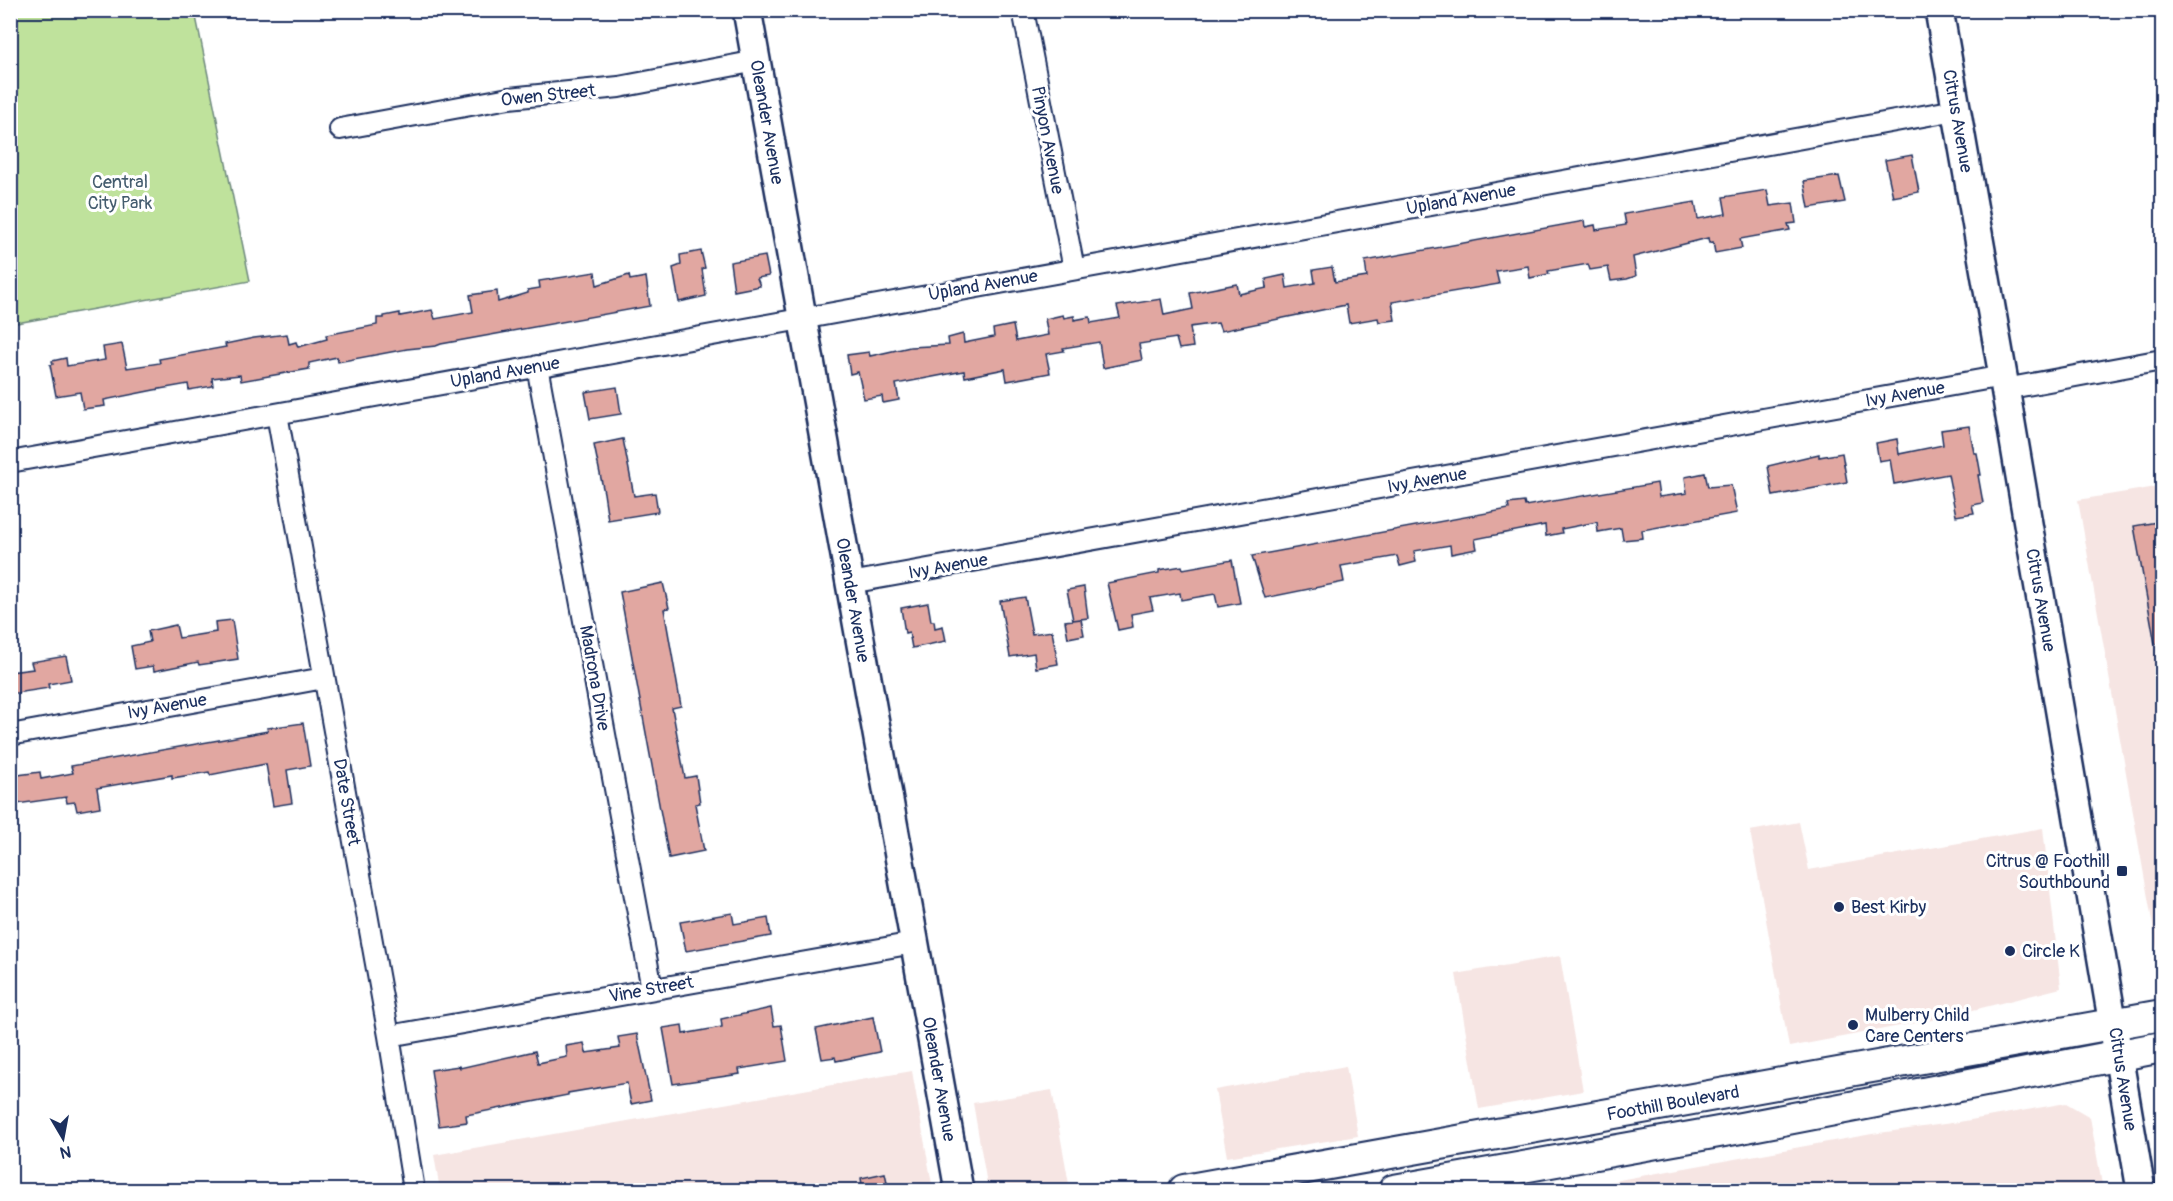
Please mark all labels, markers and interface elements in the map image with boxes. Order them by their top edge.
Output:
street label: Oleander Avenue [744,58,789,186]
street label: Citrus Avenue [1937,68,1978,175]
street label: Owen Street [500,79,597,112]
street label: Pinyon Avenue [1026,84,1069,196]
park label: Central City Park [88,171,153,215]
street label: Upland Avenue [1405,179,1518,220]
street label: Upland Avenue [927,265,1040,306]
street label: Upland Avenue [449,352,562,393]
street label: Ivy Avenue [1864,376,1947,413]
street label: Ivy Avenue [1386,462,1469,499]
street label: Oleander Avenue [830,536,875,664]
street label: Citrus Avenue [2020,547,2061,654]
street label: Ivy Avenue [907,548,990,585]
street label: Madrona Drive [574,624,615,733]
street label: Ivy Avenue [126,688,209,725]
street label: Date Street [328,757,366,848]
place label: Citrus @ Foothill Southbound [1986,850,2110,894]
marker: Citrus @ Foothill Southbound [2115,864,2129,878]
place label: Best Kirby [1851,896,1927,919]
marker: Best Kirby [1832,900,1846,914]
place label: Circle K [2022,940,2080,963]
marker: Circle K [2003,944,2017,958]
street label: Vine Street [607,971,696,1008]
place label: Mulberry Child Care Centers [1865,1004,1970,1048]
street label: Oleander Avenue [916,1015,961,1143]
marker: Mulberry Child Care Centers [1846,1018,1860,1032]
street label: Citrus Avenue [2103,1026,2142,1133]
street label: Foothill Boulevard [1605,1081,1741,1126]
north arrow [33,1108,93,1168]
text: N [58,1141,72,1163]

